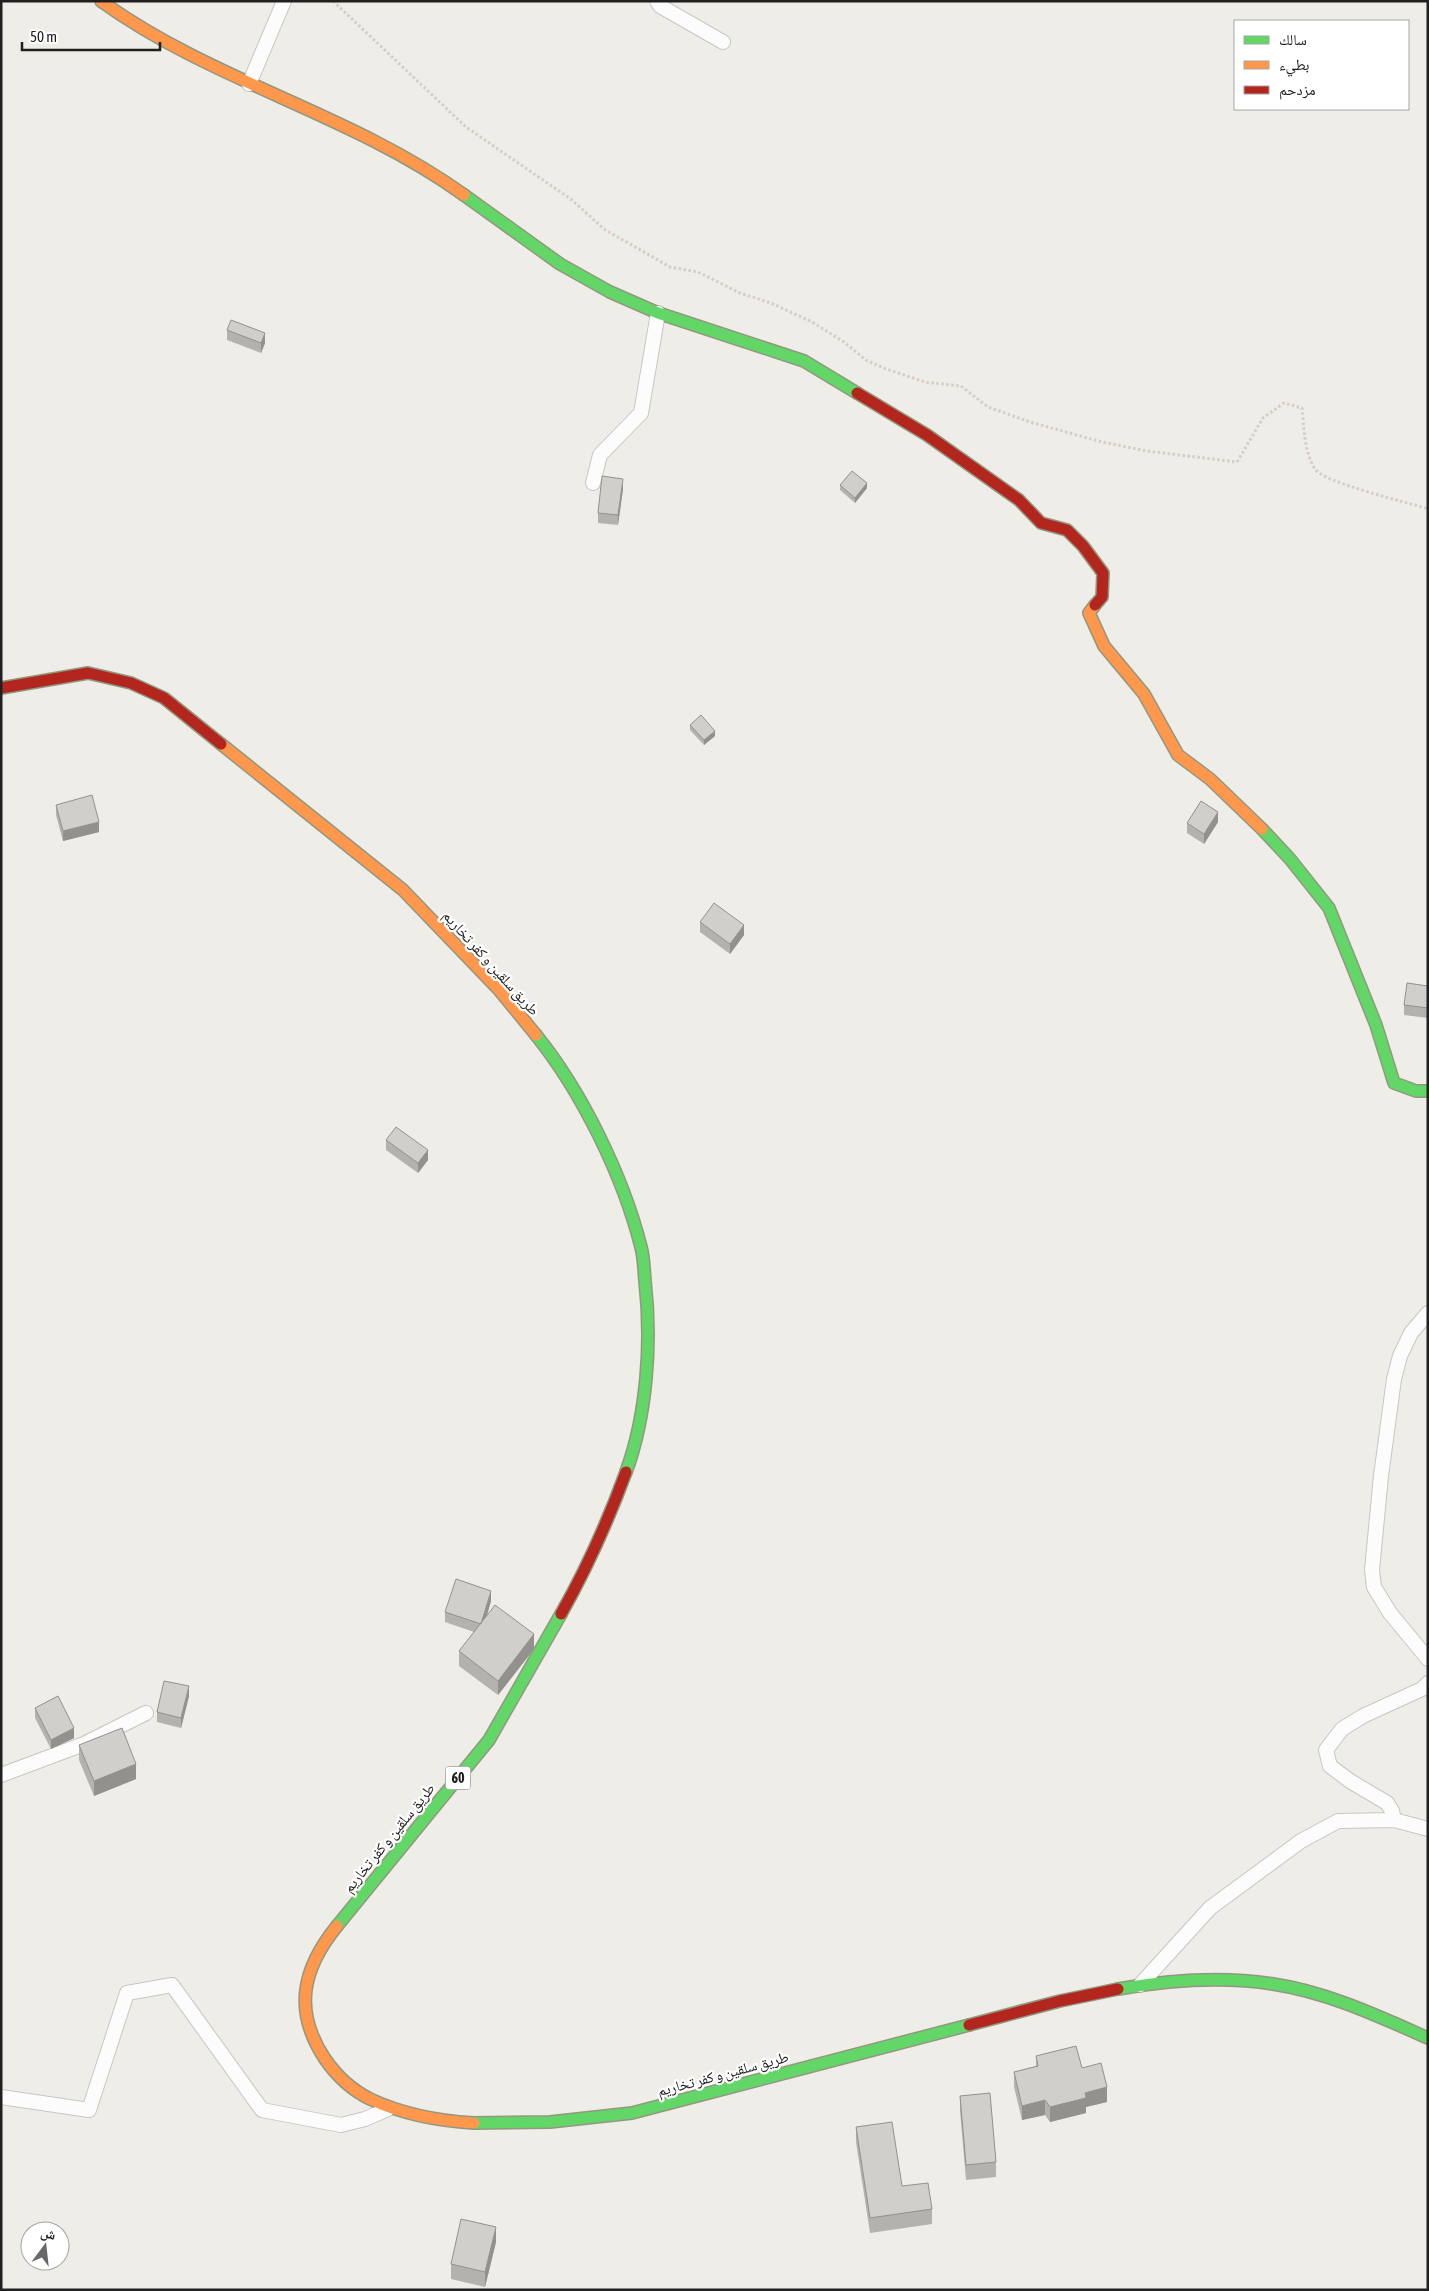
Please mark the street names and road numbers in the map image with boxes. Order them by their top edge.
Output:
street label: طريق سلقين و كفر تخاريم [438,907,543,1020]
road number: 60 [446,1766,470,1790]
street label: طريق سلقين و كفر تخاريم [339,1780,439,1897]
street label: طريق سلقين و كفر تخاريم [655,2048,791,2101]

